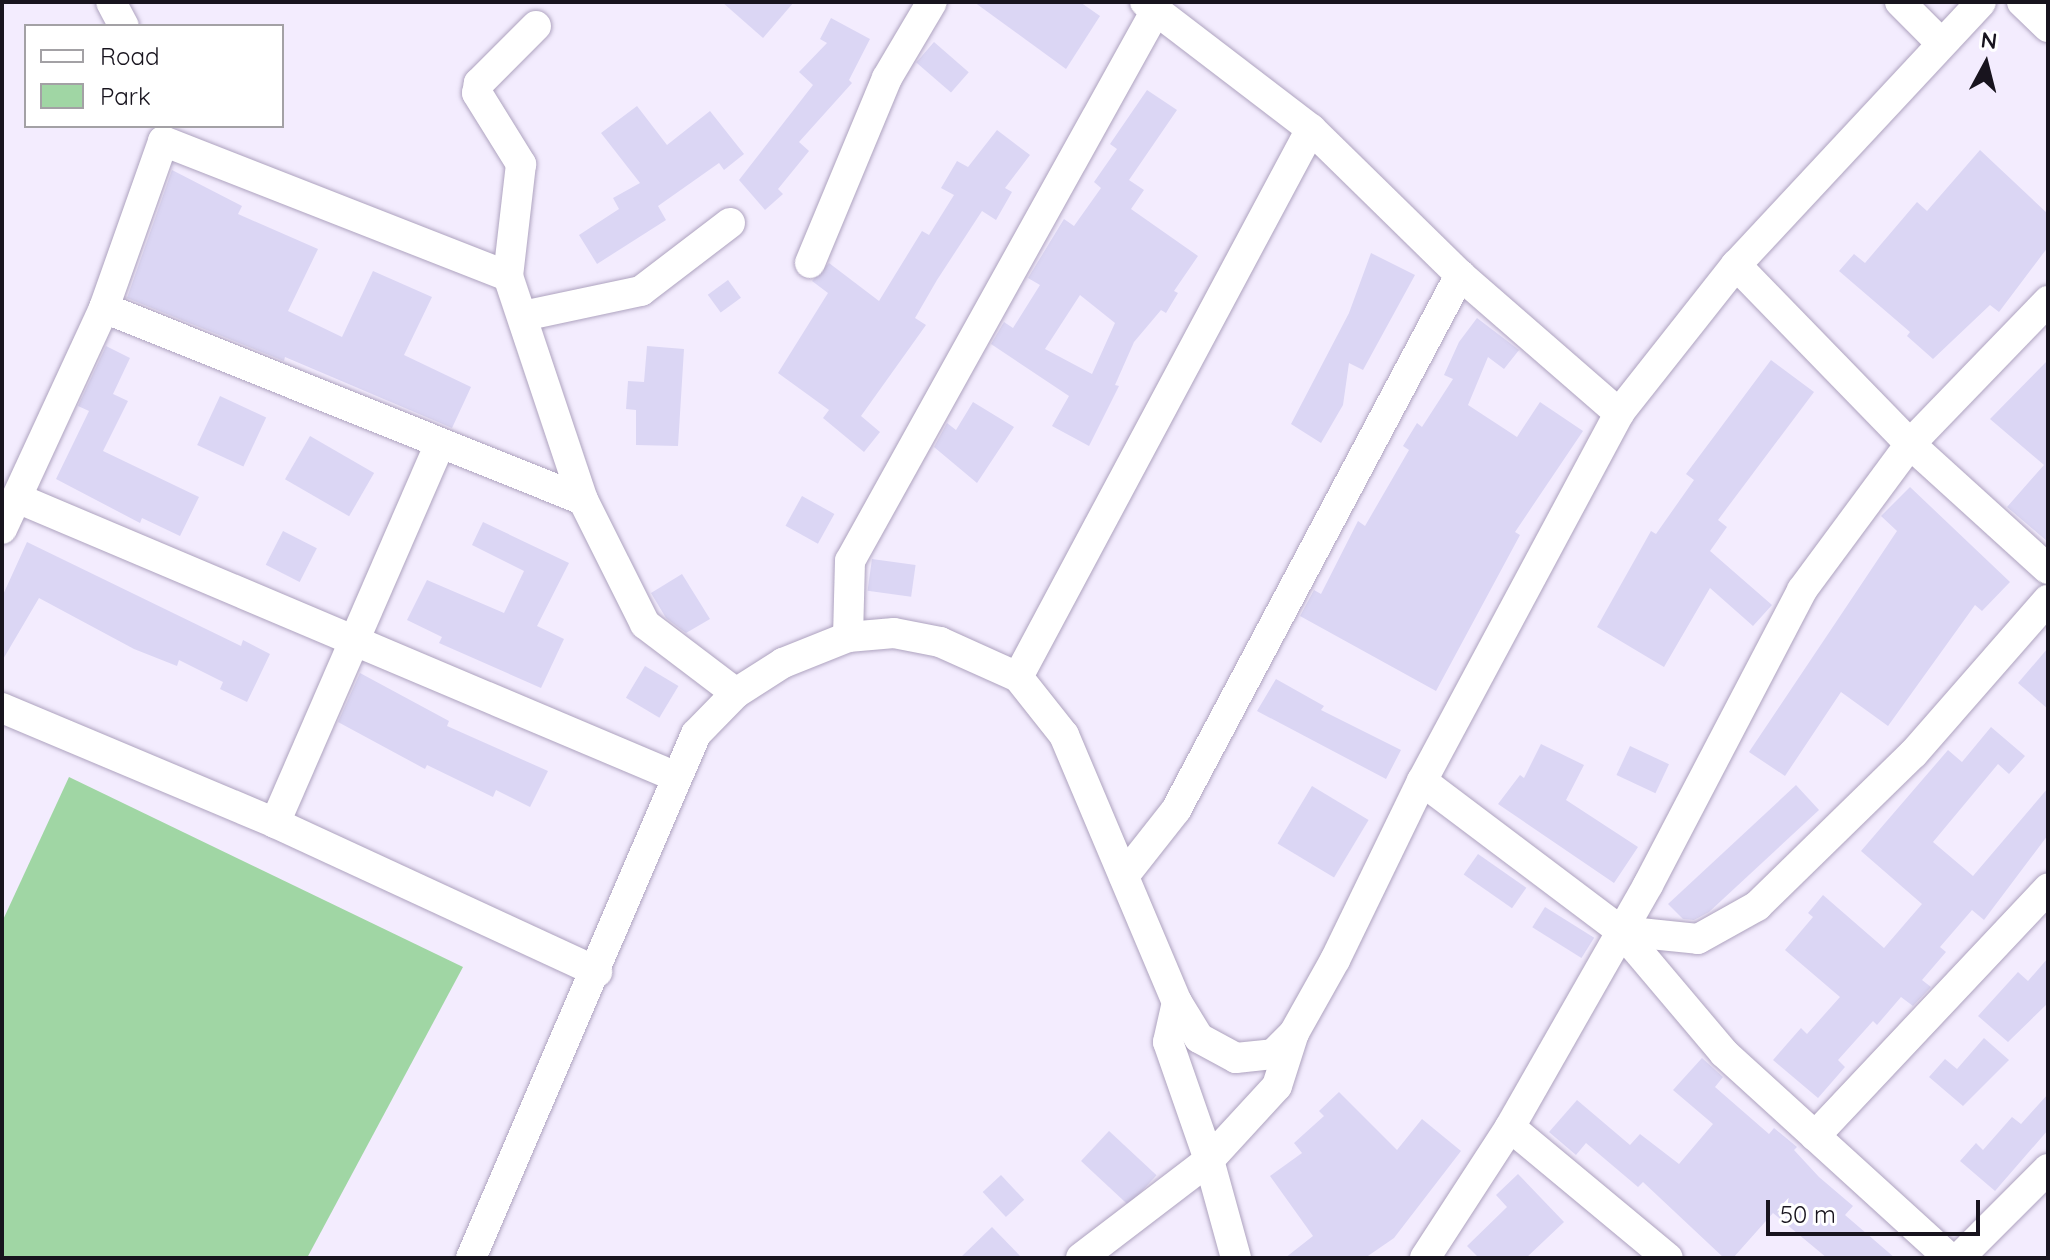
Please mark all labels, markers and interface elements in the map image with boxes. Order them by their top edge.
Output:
legend [24,24,284,128]
north arrow [1946,24,2026,104]
text: N [1979,25,1999,55]
text: Road [100,41,160,71]
text: Park [100,81,151,111]
scale bar [1770,1184,1984,1234]
text: 50 m [1780,1199,1836,1229]

